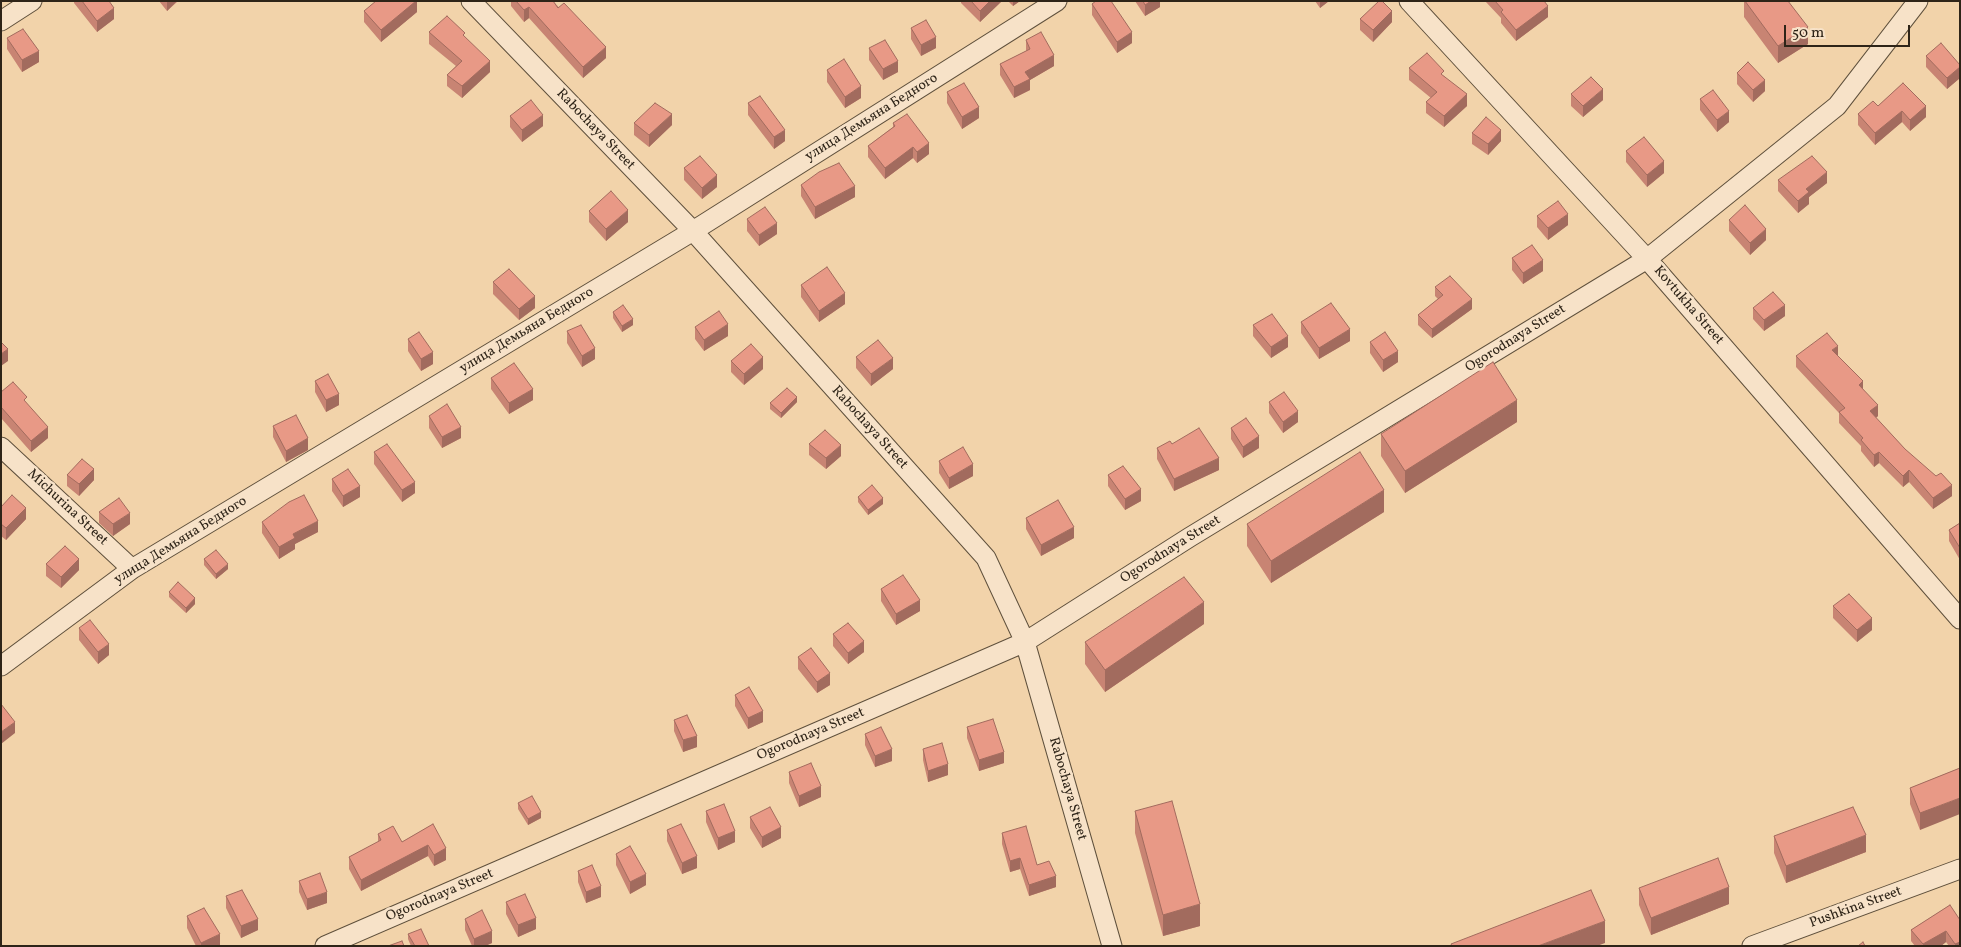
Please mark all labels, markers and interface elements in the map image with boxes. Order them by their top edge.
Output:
scale bar [1786,15,1912,47]
text: 50 m [1792,23,1824,44]
street label: улица Демьяна Бедного [803,70,941,166]
street label: Rabochaya Street [552,86,638,174]
street label: Kovtukha Street [1649,263,1727,349]
street label: улица Демьяна Бедного [457,284,597,378]
street label: Ogorodnaya Street [1463,301,1569,377]
street label: Rabochaya Street [827,383,911,473]
street label: Michurina Street [23,466,111,550]
street label: улица Демьяна Бедного [112,493,250,589]
street label: Ogorodnaya Street [1118,512,1224,588]
street label: Ogorodnaya Street [755,705,867,765]
street label: Rabochaya Street [1044,735,1090,843]
street label: Ogorodnaya Street [384,866,496,926]
street label: Pushkina Street [1808,884,1904,932]

